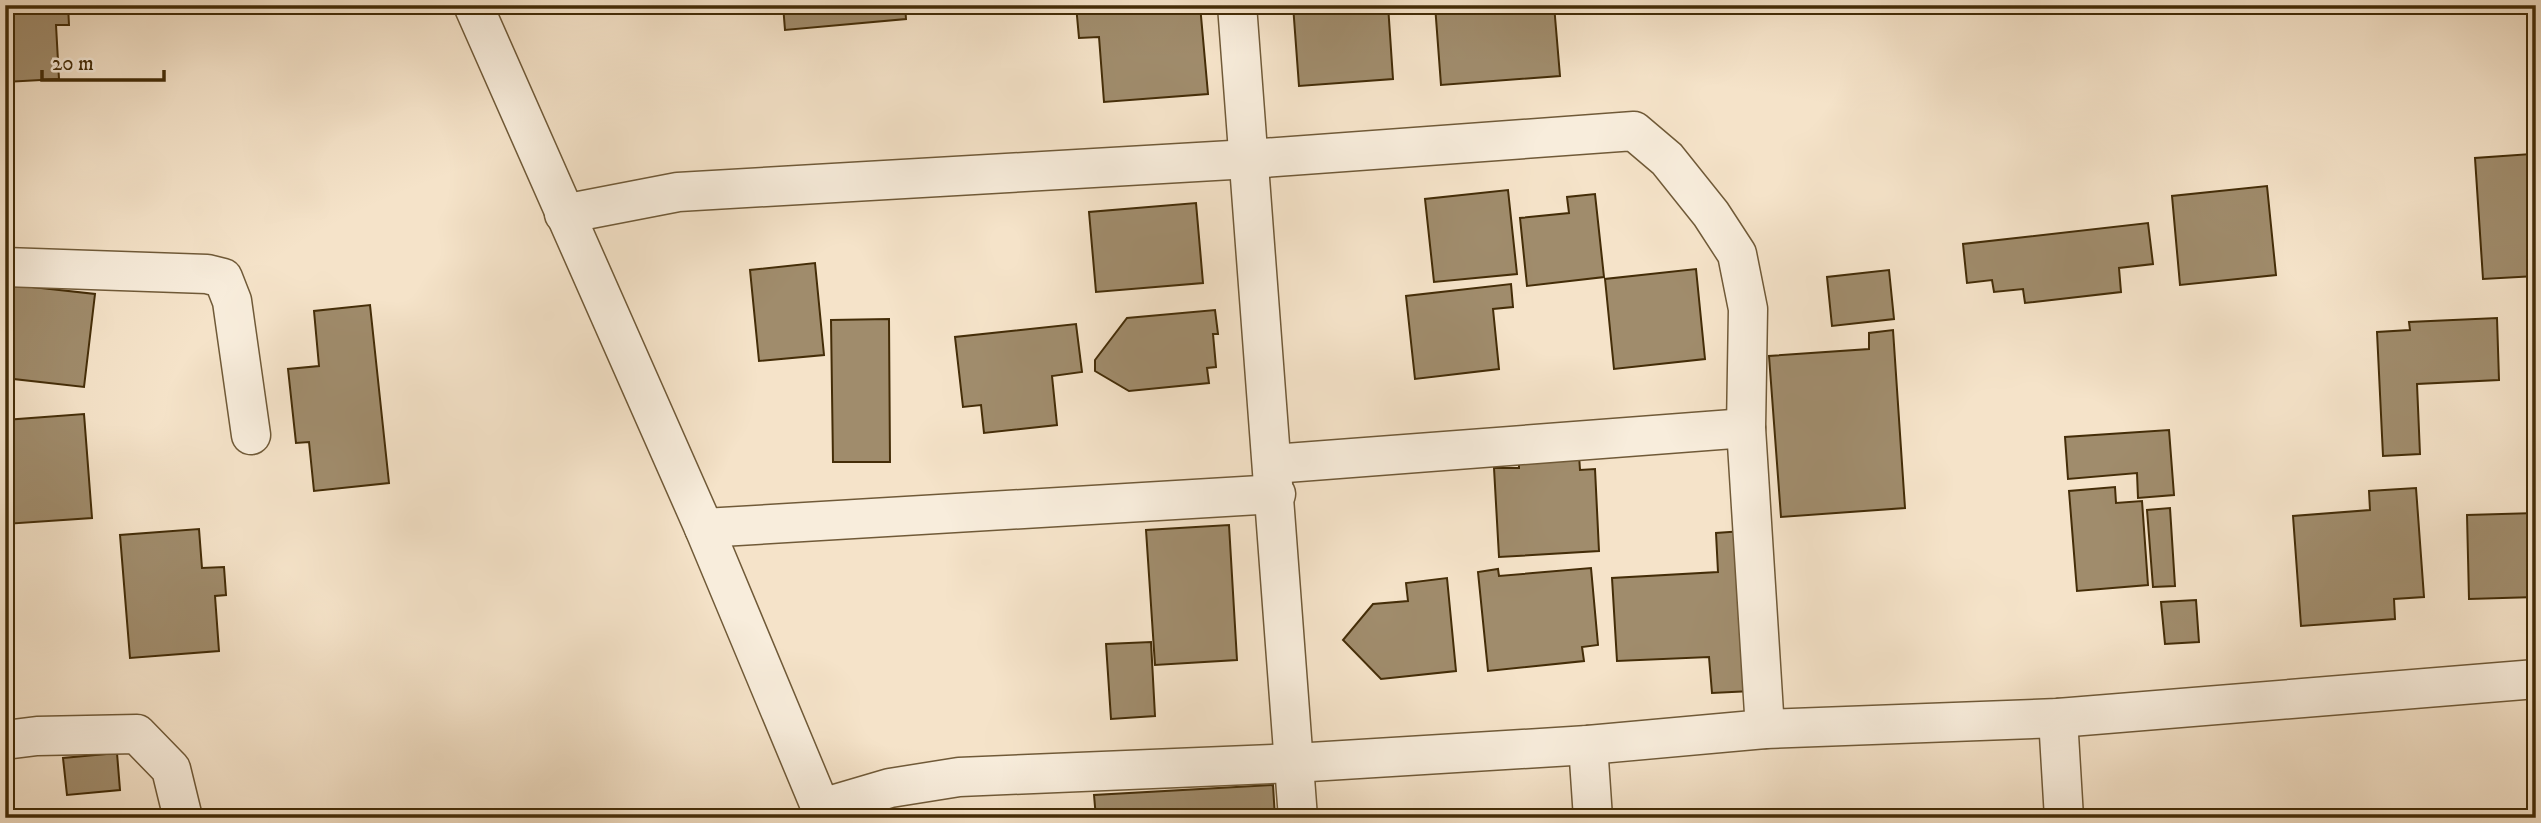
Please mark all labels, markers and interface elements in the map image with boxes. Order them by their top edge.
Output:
scale bar [42,38,164,82]
text: 20 m [52,51,94,77]

